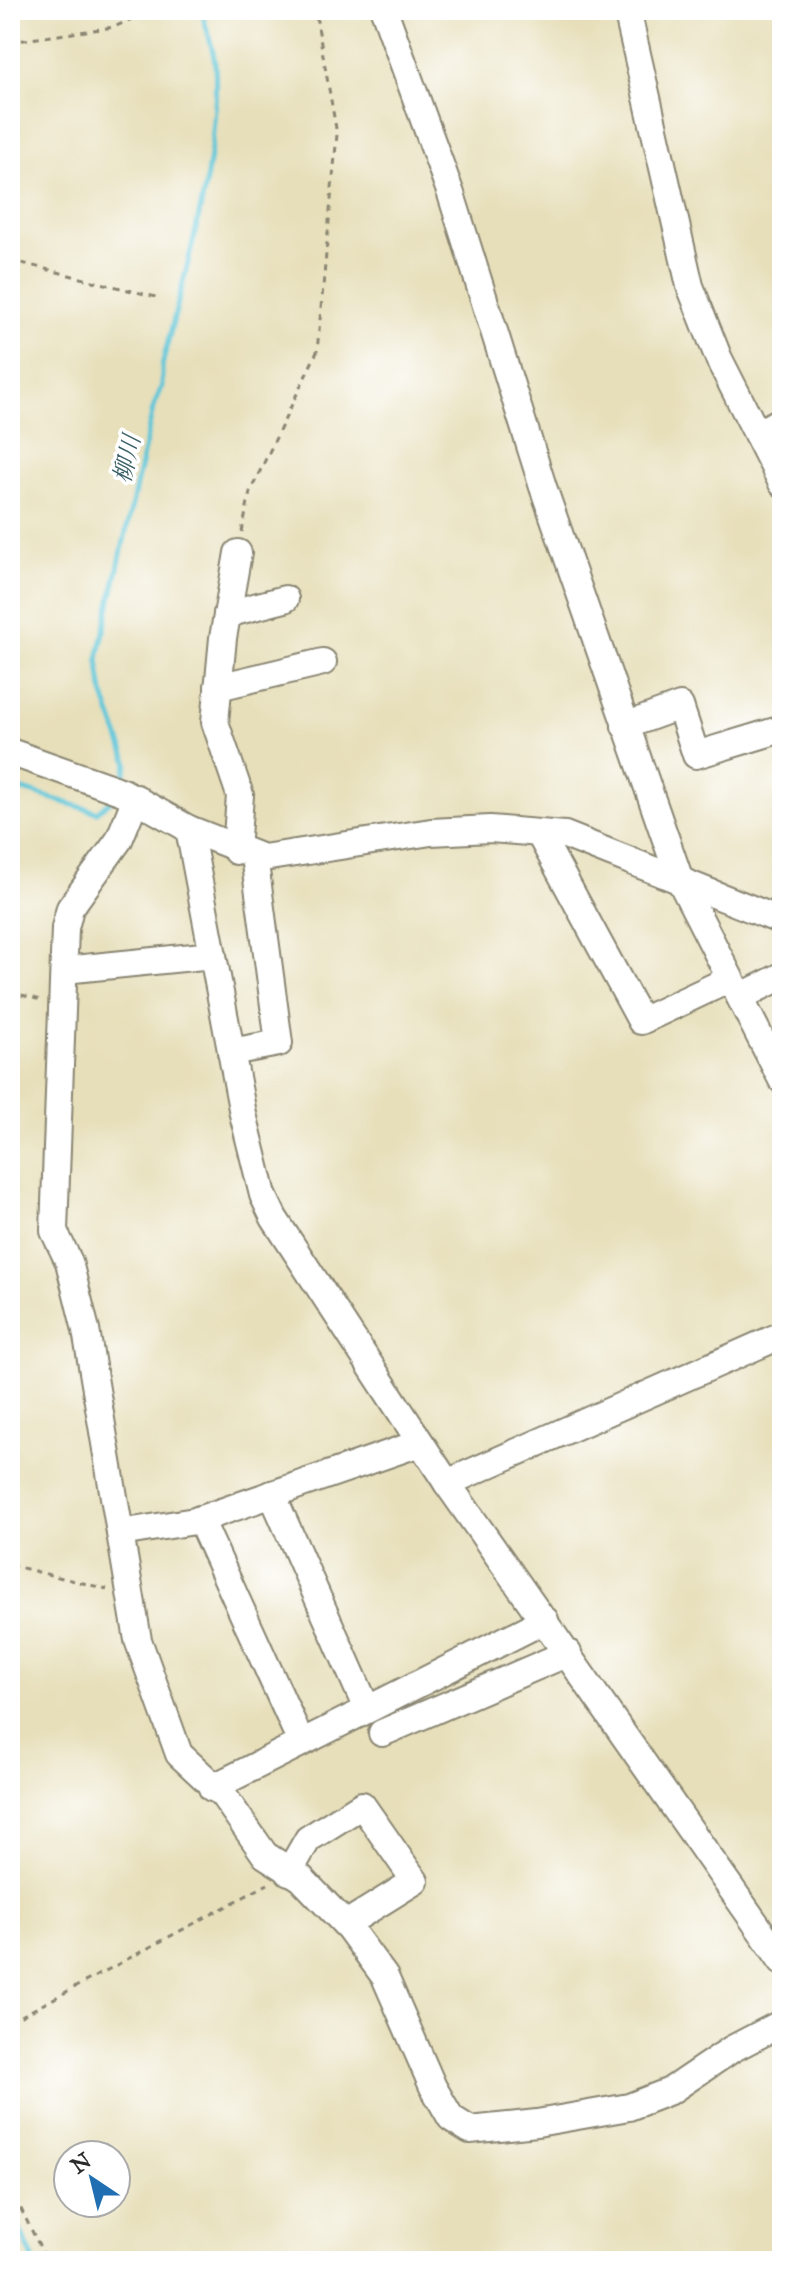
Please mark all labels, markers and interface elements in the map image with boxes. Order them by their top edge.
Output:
water label: 柳川 [107,429,148,486]
north arrow [52,2139,132,2219]
text: N [65,2146,96,2179]

